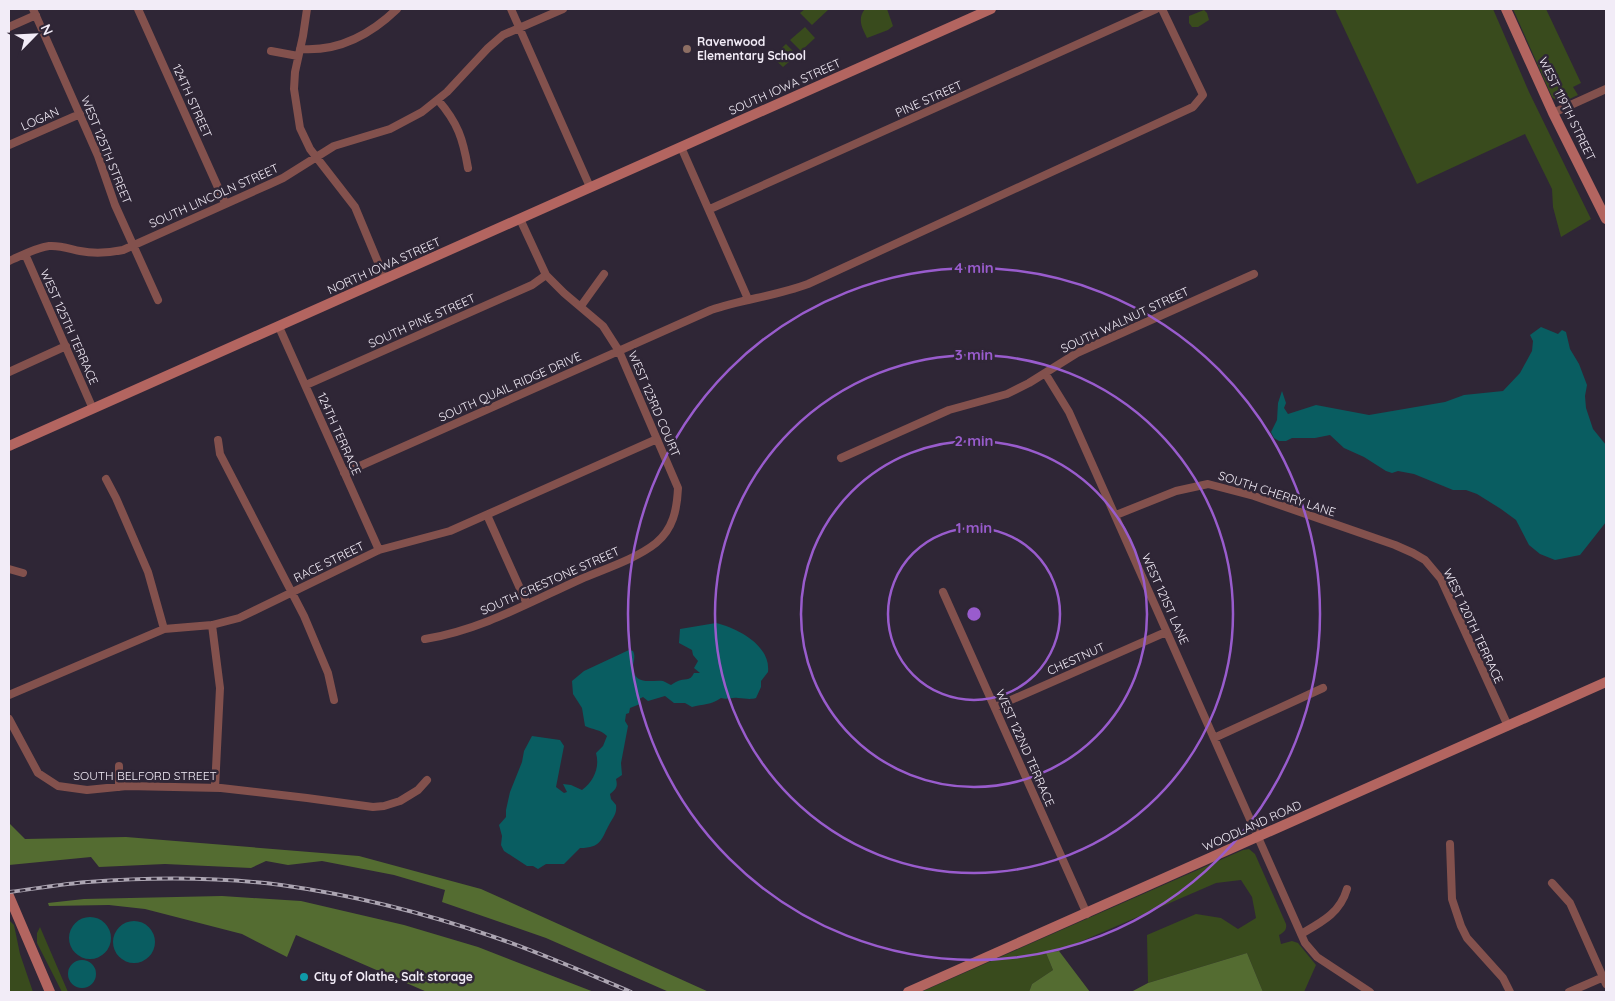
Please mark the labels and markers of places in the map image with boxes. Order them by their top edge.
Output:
place label: Ravenwood Elementary School [697,34,806,63]
marker: Ravenwood Elementary School [681,43,693,55]
centre of rings [965,605,983,623]
place label: City of Olathe, Salt storage [314,969,473,984]
marker: City of Olathe, Salt storage [298,971,310,983]

